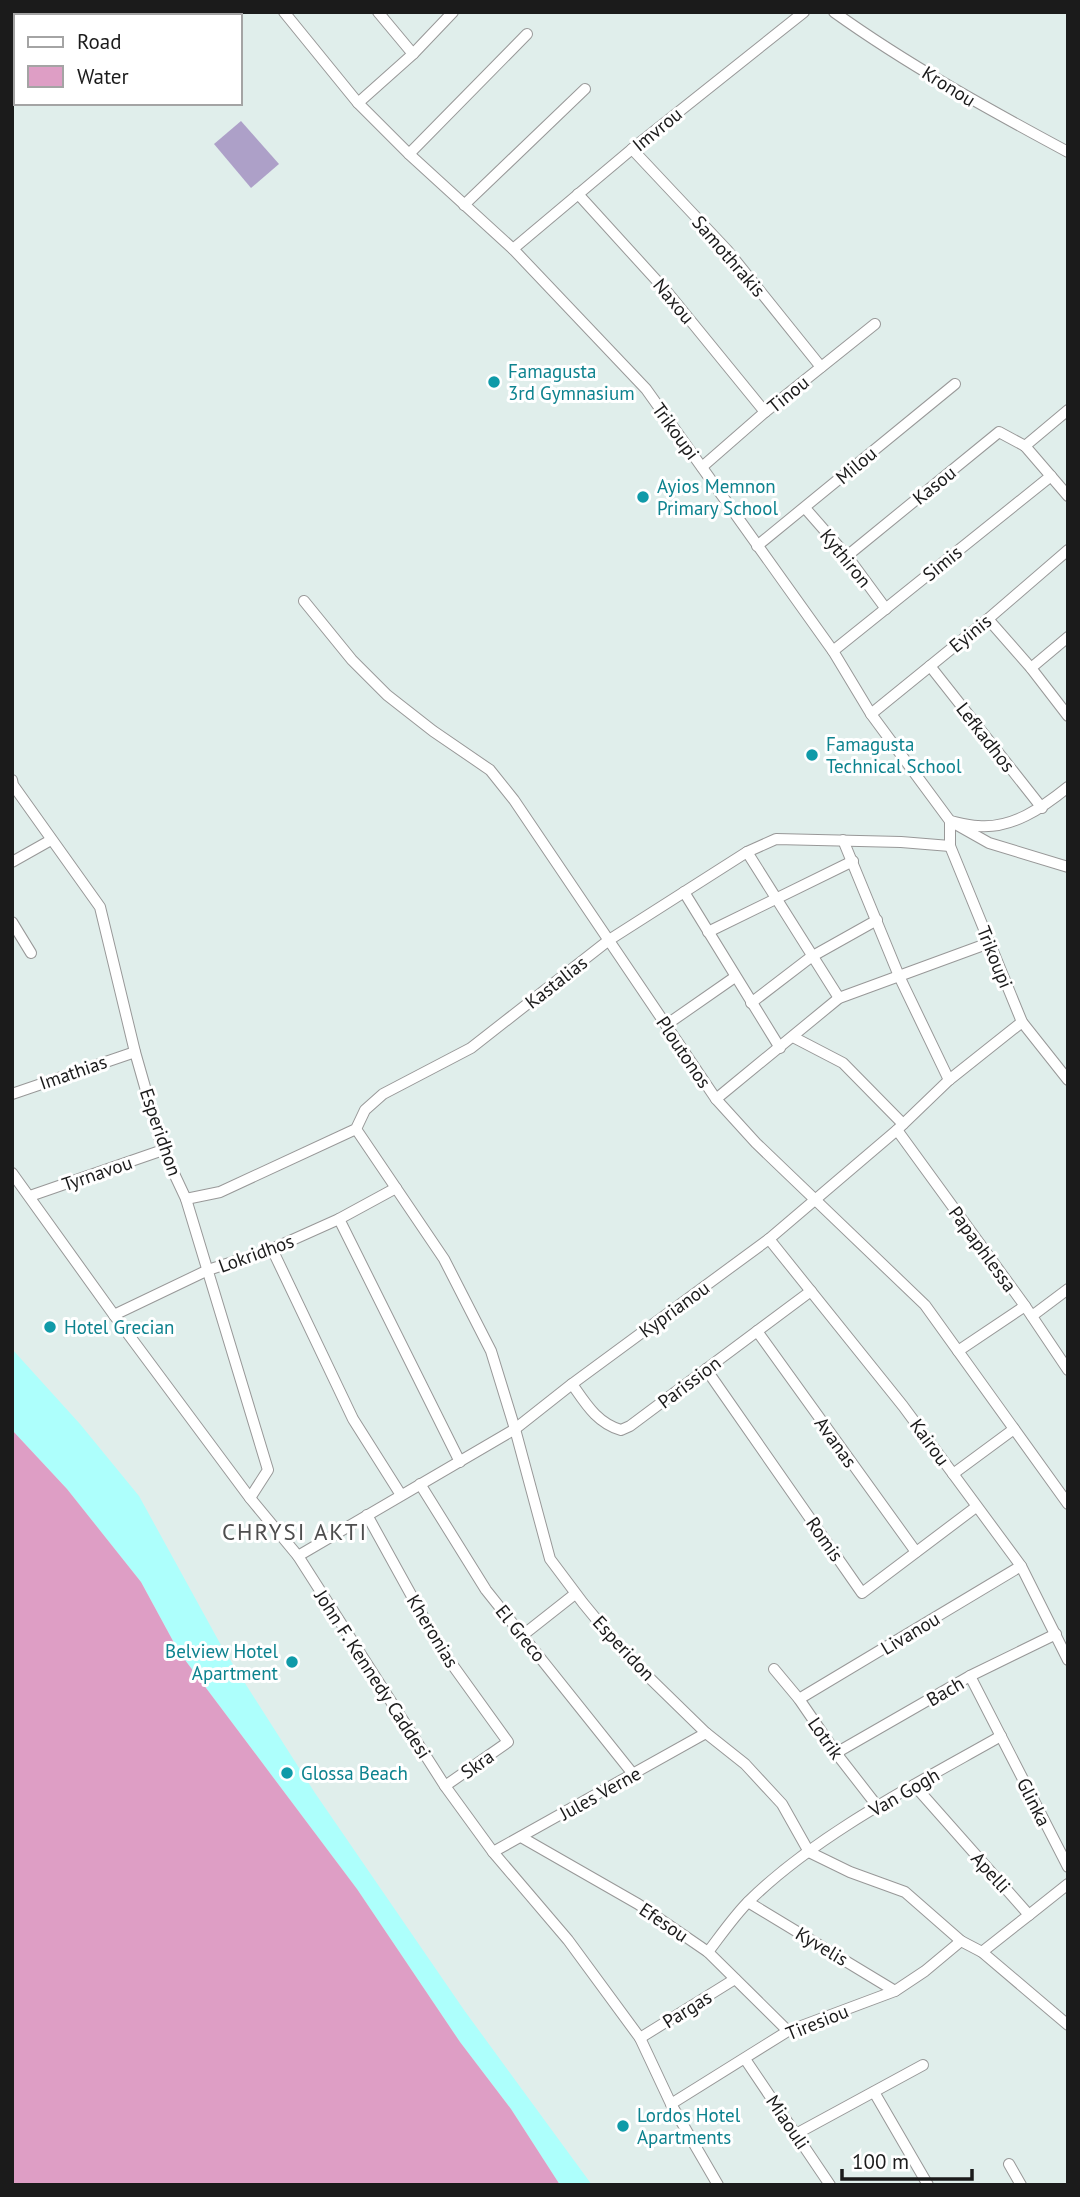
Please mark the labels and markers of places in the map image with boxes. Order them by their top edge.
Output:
place label: Famagusta 3rd Gymnasium [508,359,635,405]
marker: Famagusta 3rd Gymnasium [486,374,502,390]
place label: Ayios Memnon Primary School [657,474,778,520]
marker: Ayios Memnon Primary School [635,489,651,505]
place label: Famagusta Technical School [826,732,962,778]
marker: Famagusta Technical School [804,747,820,763]
place label: Hotel Grecian [64,1315,174,1339]
marker: Hotel Grecian [42,1319,58,1335]
place label: Belview Hotel Apartment [165,1639,279,1685]
marker: Belview Hotel Apartment [284,1654,300,1670]
place label: Glossa Beach [301,1761,408,1785]
marker: Glossa Beach [279,1765,295,1781]
place label: Lordos Hotel Apartments [637,2103,741,2149]
marker: Lordos Hotel Apartments [615,2118,631,2134]

